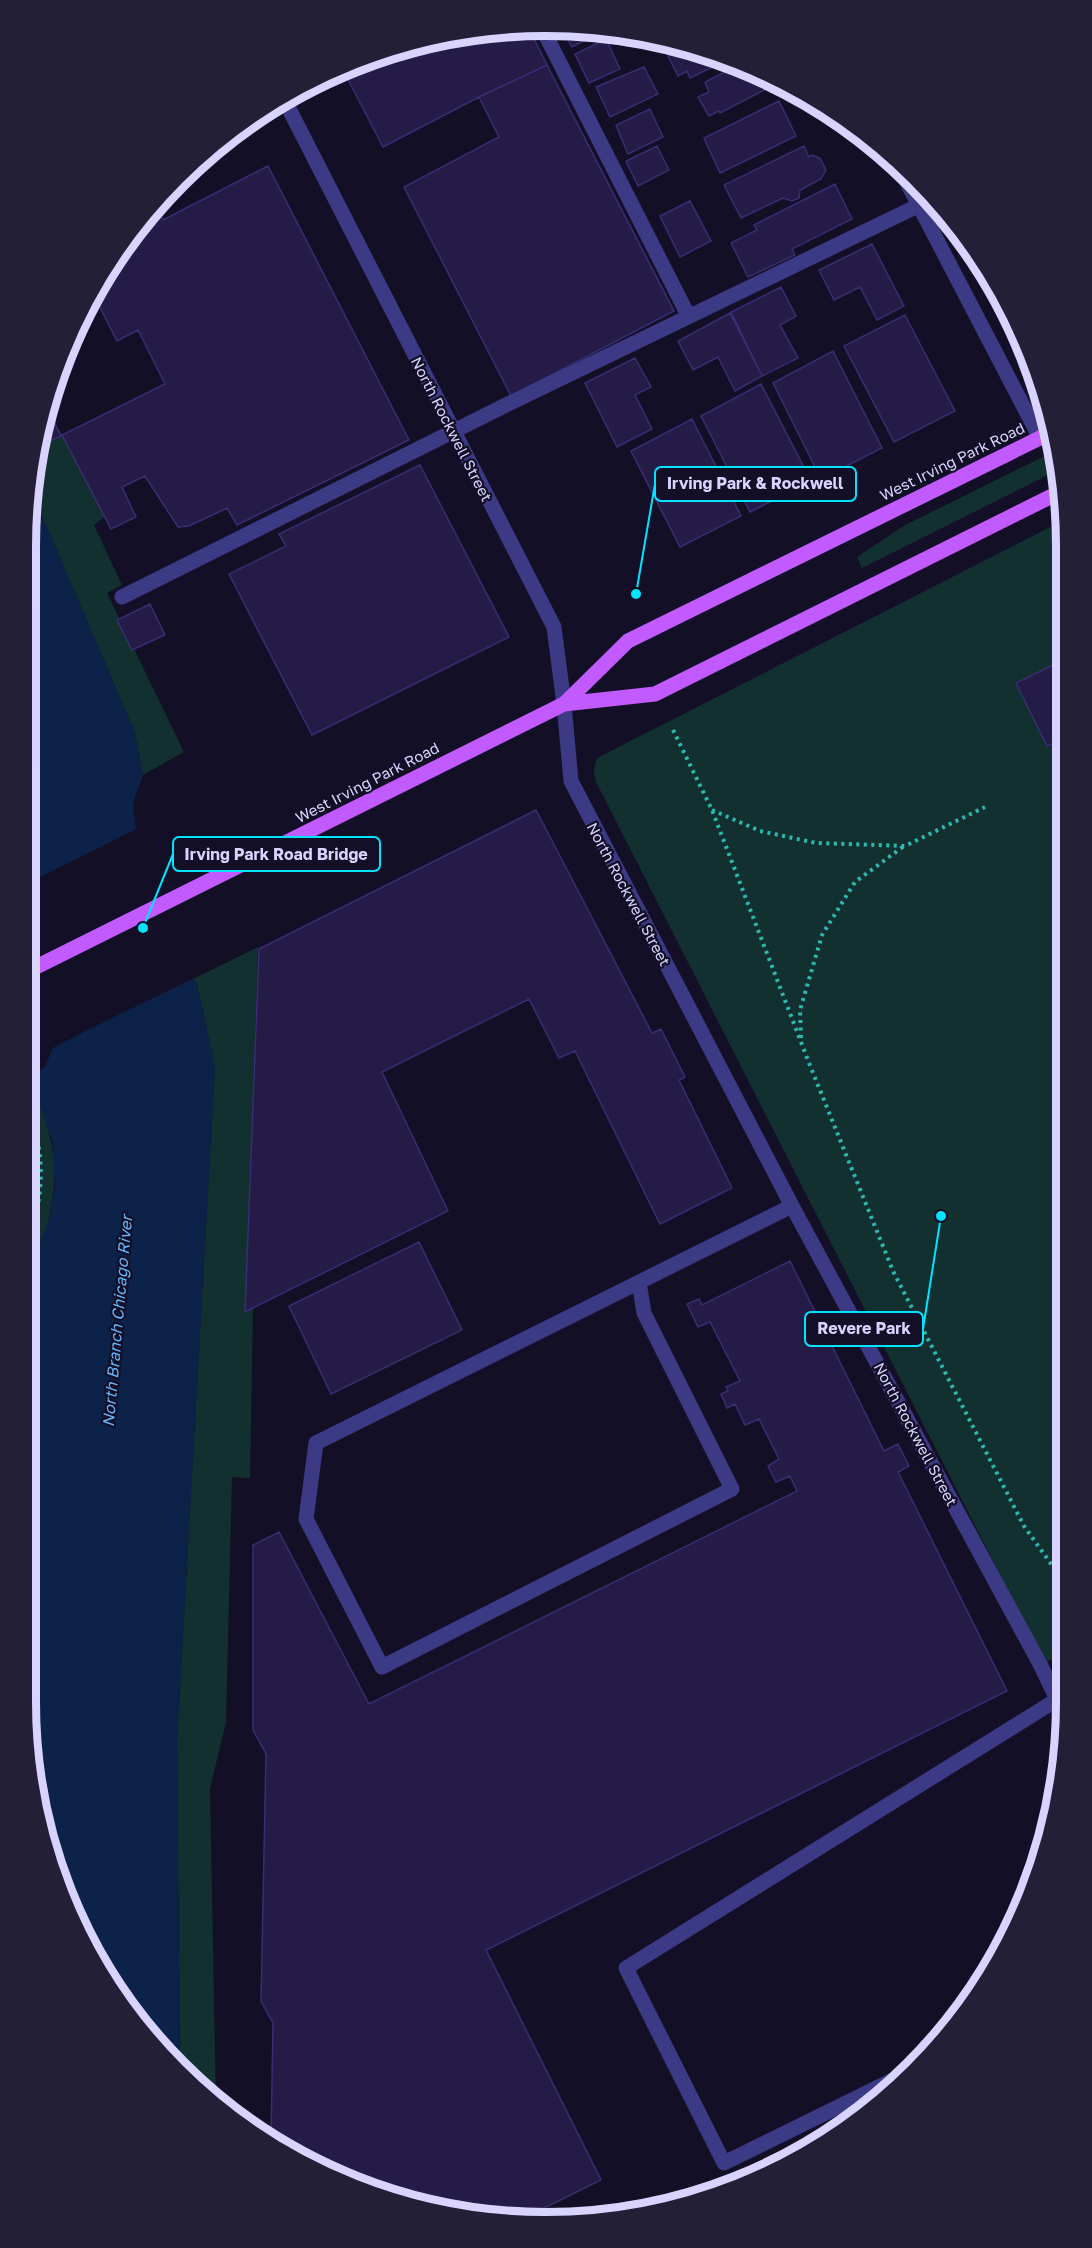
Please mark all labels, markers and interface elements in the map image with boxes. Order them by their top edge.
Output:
street label: North Rockwell Street [408,354,496,504]
street label: West Irving Park Road [877,418,1027,504]
callout: Irving Park & Rockwell [655,467,856,501]
text: Irving Park & Rockwell [667,473,844,493]
street label: West Irving Park Road [292,738,442,826]
street label: North Rockwell Street [584,819,674,969]
callout: Irving Park Road Bridge [173,837,380,871]
text: Irving Park Road Bridge [184,844,368,864]
water label: North Branch Chicago River [98,1212,136,1428]
callout: Revere Park [805,1312,923,1346]
text: Revere Park [817,1318,911,1338]
street label: North Rockwell Street [871,1359,961,1509]

